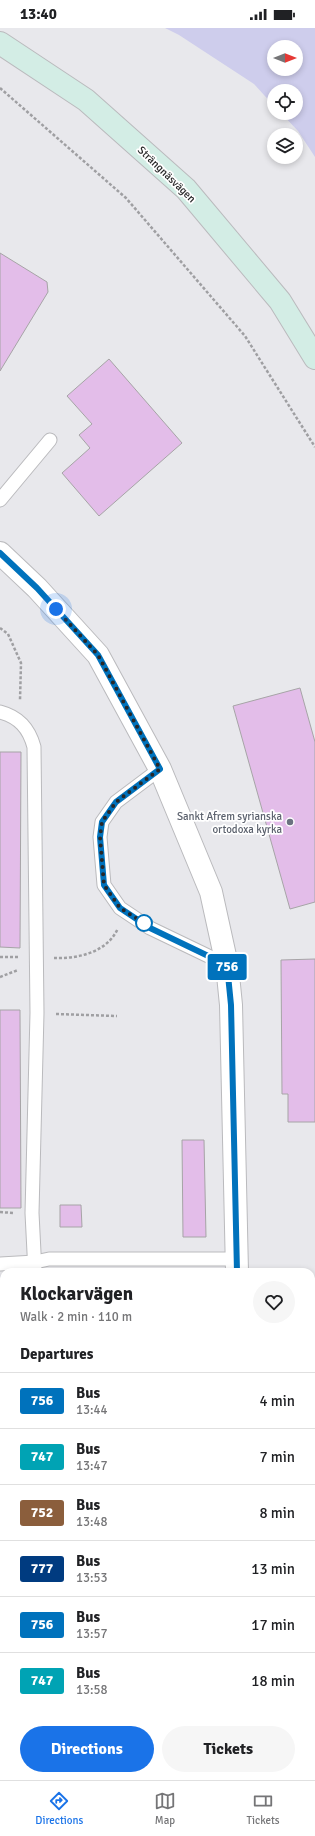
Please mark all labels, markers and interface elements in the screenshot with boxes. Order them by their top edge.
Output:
text: 13:40 [20,5,57,23]
north arrow [267,40,303,76]
map controls [267,40,303,164]
button: locate [267,84,303,120]
button: layers [267,128,303,164]
street label: Strängnäsvägen [135,143,198,205]
your location [46,599,66,619]
place label: Sankt Afrem syrianska ortodoxa kyrka [177,810,282,836]
marker: Sankt Afrem syrianska ortodoxa kyrka [285,817,295,827]
unlabelled marker [135,914,153,932]
line badge: 756 [204,954,250,980]
text: 756 [216,958,238,975]
button: heart [253,1281,295,1323]
text: Klockarvägen [20,1282,133,1306]
text: Walk · 2 min · 110 m [20,1309,132,1325]
text: Departures [20,1345,93,1363]
text: Bus [76,1384,100,1402]
text: 756 [31,1392,53,1409]
text: 4 min [259,1392,295,1410]
text: 13:44 [76,1402,108,1418]
text: Bus [76,1440,100,1458]
text: 747 [31,1448,53,1465]
text: 7 min [259,1448,295,1466]
text: 13:47 [76,1458,108,1474]
text: Bus [76,1496,100,1514]
text: 752 [31,1504,53,1521]
text: 8 min [259,1504,295,1522]
text: 13:48 [76,1514,108,1530]
text: Bus [76,1552,100,1570]
text: 777 [31,1560,53,1577]
text: 13 min [251,1560,295,1578]
text: 13:53 [76,1570,108,1586]
text: Bus [76,1608,100,1626]
text: 756 [31,1616,53,1633]
text: 17 min [251,1616,295,1634]
text: 13:57 [76,1626,108,1642]
text: Bus [76,1664,100,1682]
text: 747 [31,1672,53,1689]
text: 18 min [251,1672,295,1690]
text: 13:58 [76,1682,108,1698]
button: Directions [20,1726,154,1772]
button: Tickets [162,1726,295,1772]
tab: Directions [35,1790,83,1827]
tab: Map [154,1790,176,1827]
tab: Tickets [247,1790,280,1827]

